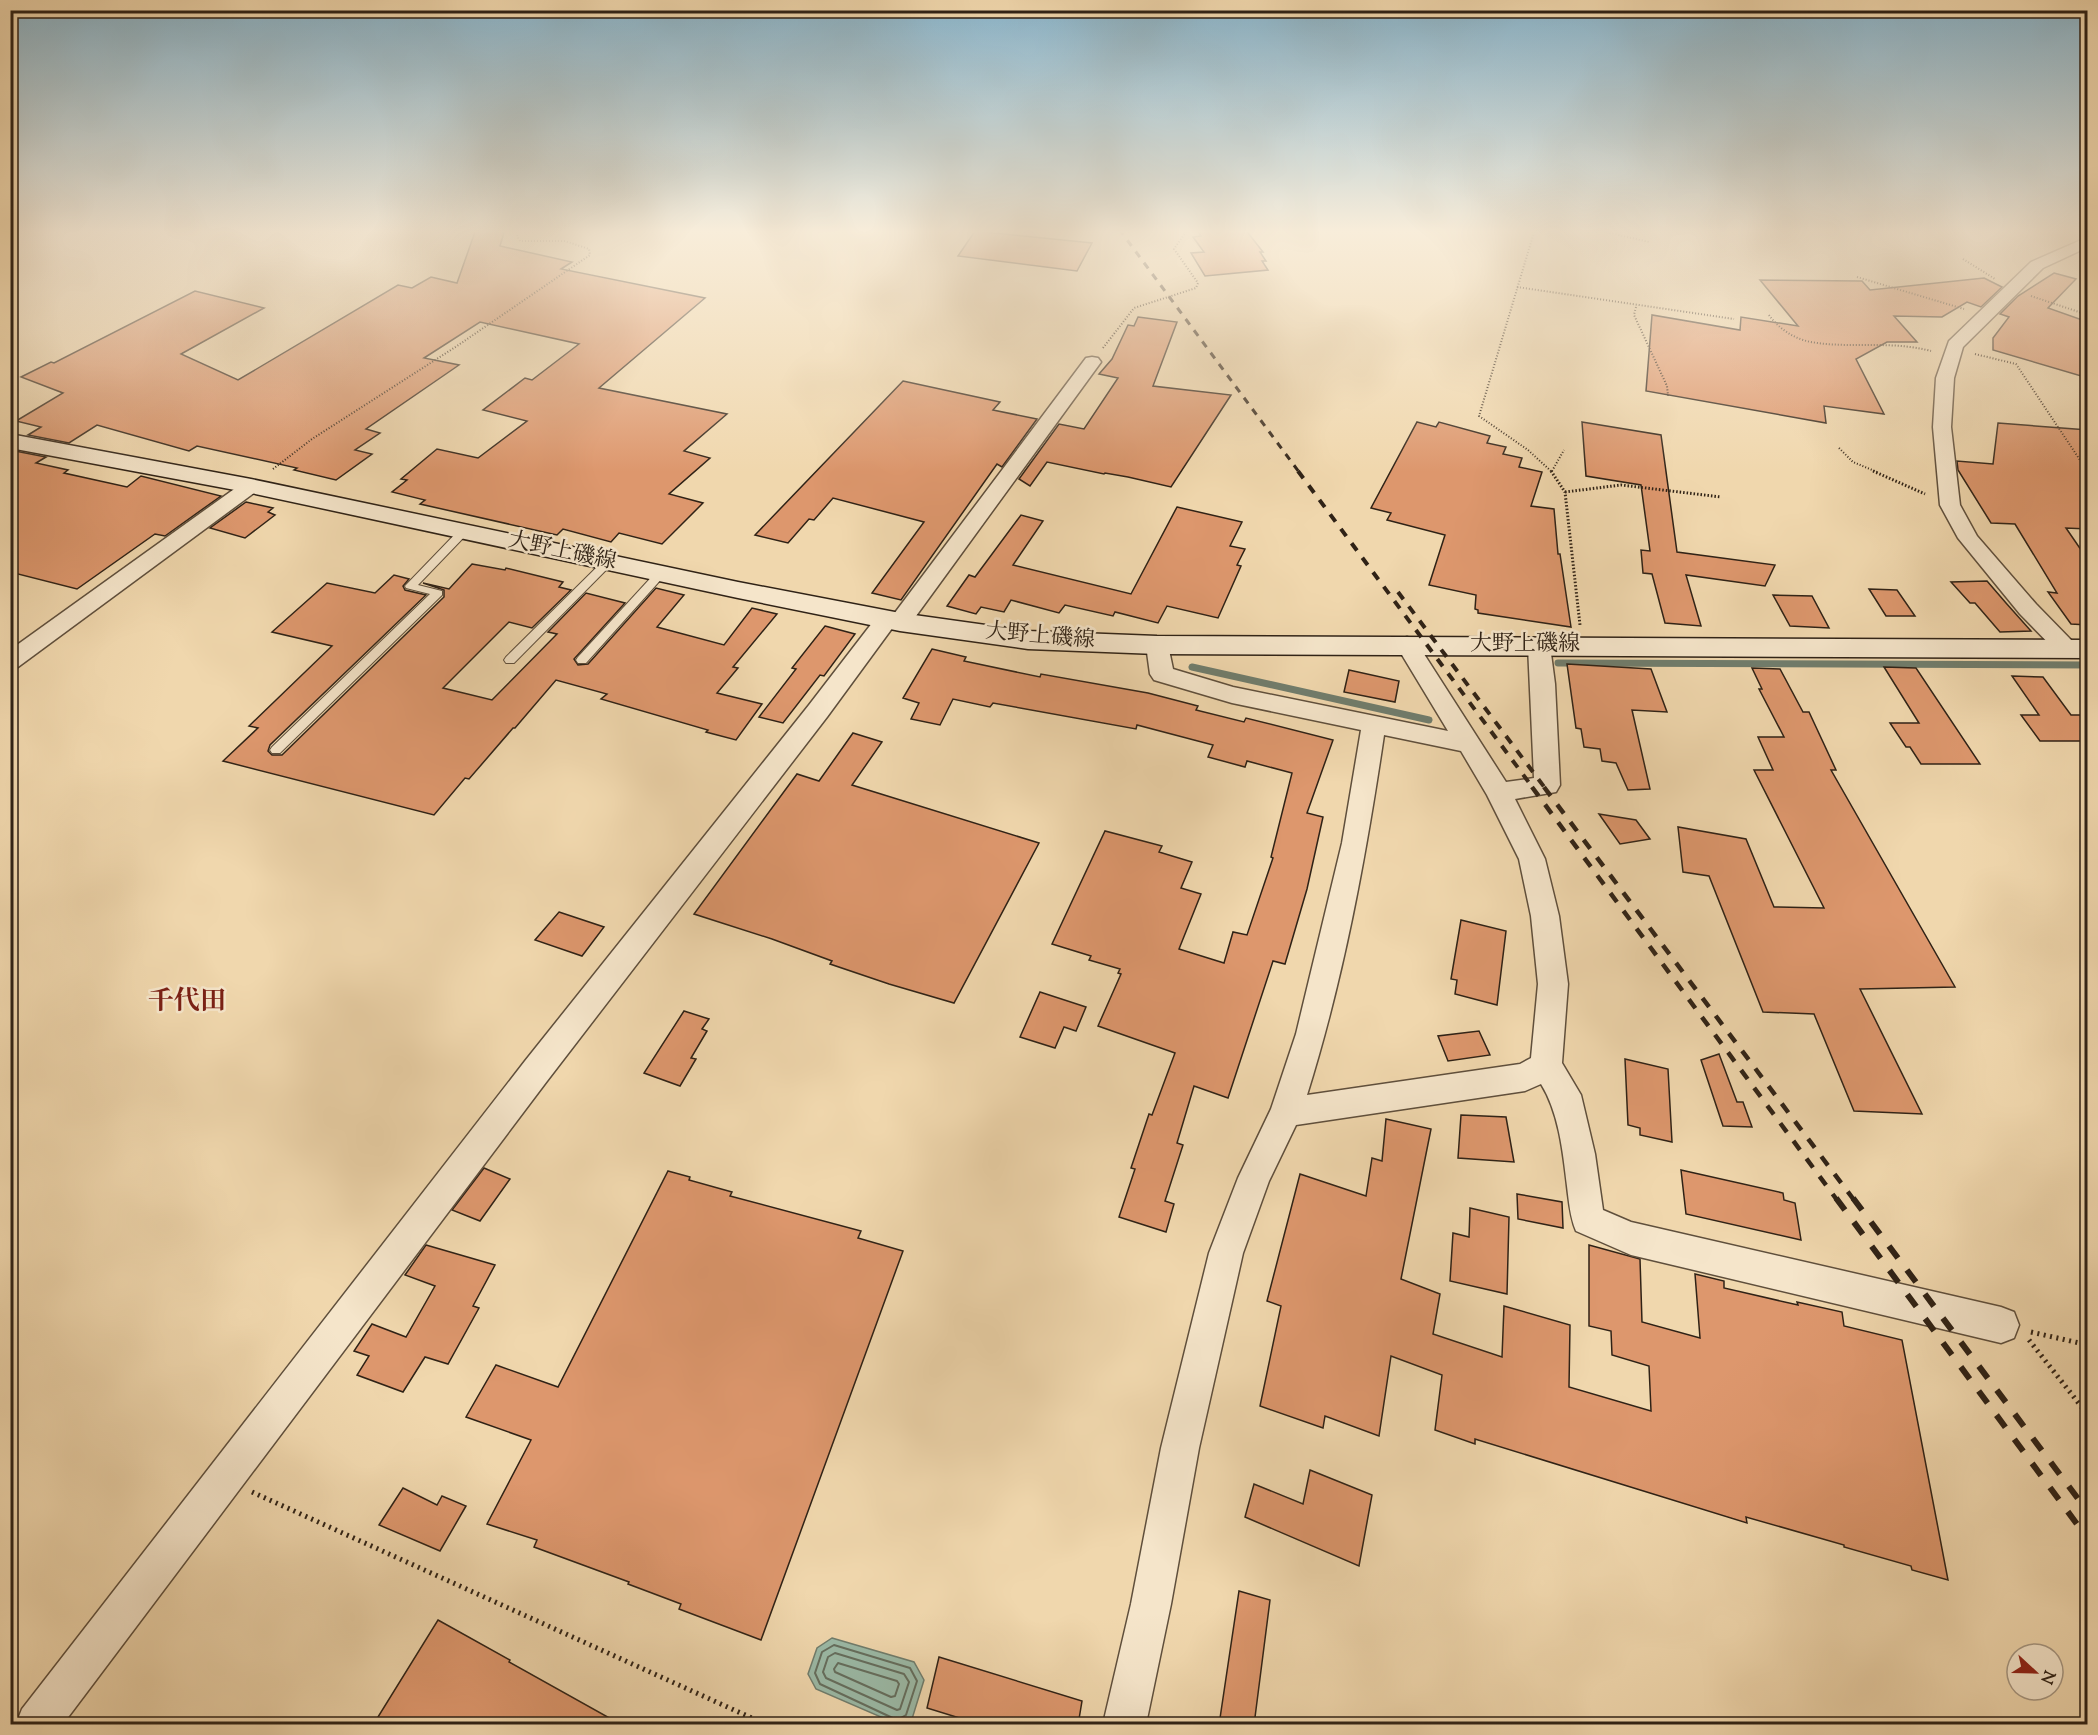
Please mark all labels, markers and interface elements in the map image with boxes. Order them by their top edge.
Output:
street label: 大野上磯線 [505,525,619,579]
street label: 大野上磯線 [984,616,1096,658]
street label: 大野上磯線 [1470,629,1580,661]
district label: 千代田 [148,984,226,1021]
north arrow [2005,1642,2065,1702]
text: N [2033,1666,2060,1687]

